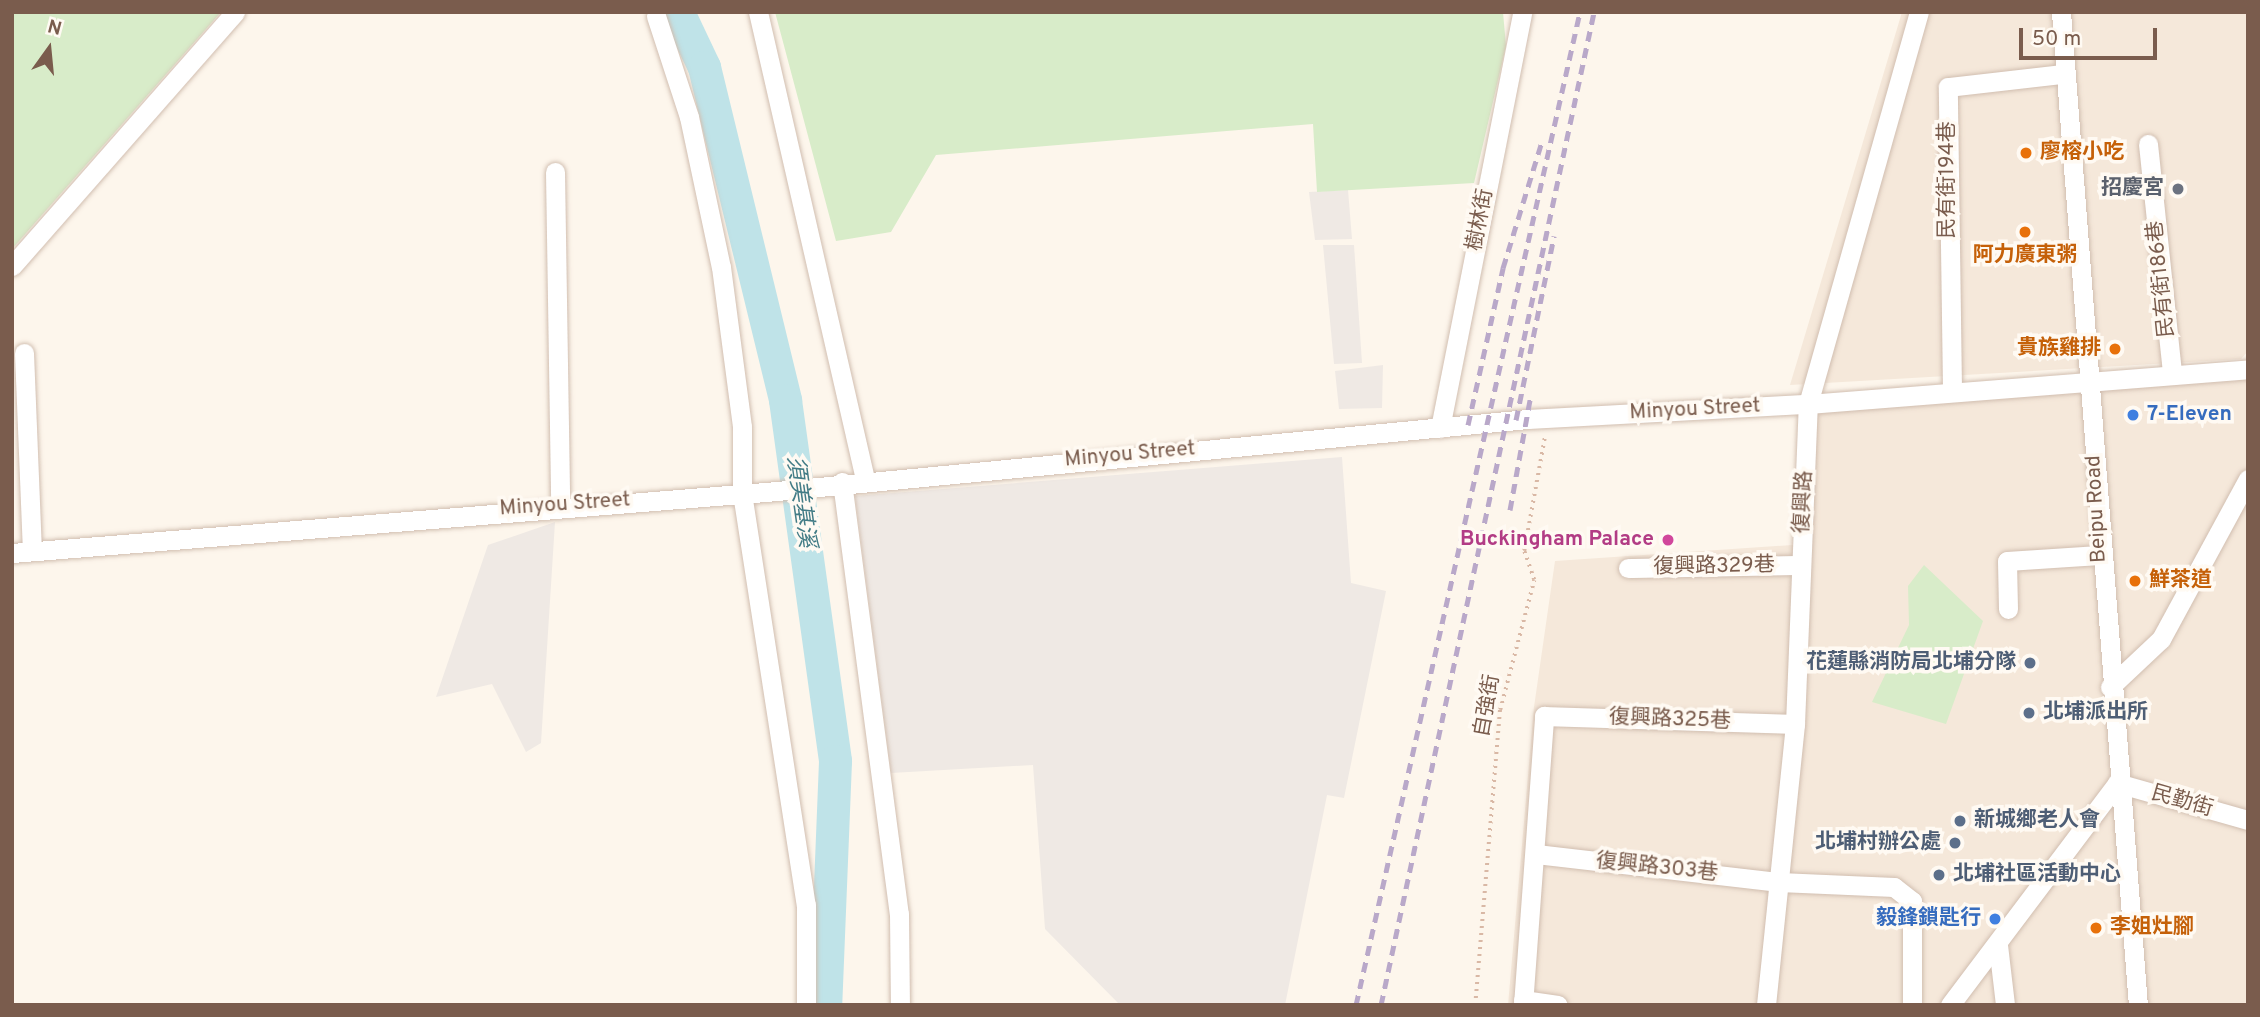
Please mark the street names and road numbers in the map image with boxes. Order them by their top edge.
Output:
street label: 民有街194巷 [1935,121,1961,239]
street label: 樹林街 [1463,187,1499,253]
street label: 民有街186巷 [2143,219,2181,339]
street label: Minyou Street [1629,394,1761,426]
street label: Minyou Street [1064,437,1196,473]
street label: Beipu Road [2082,454,2112,564]
street label: 復興路 [1790,470,1818,534]
street label: Minyou Street [499,488,631,522]
street label: 復興路329巷 [1653,553,1775,581]
street label: 自強街 [1470,673,1506,739]
street label: 復興路325巷 [1609,705,1731,735]
street label: 民勤街 [2148,781,2216,823]
street label: 復興路303巷 [1595,849,1719,887]

